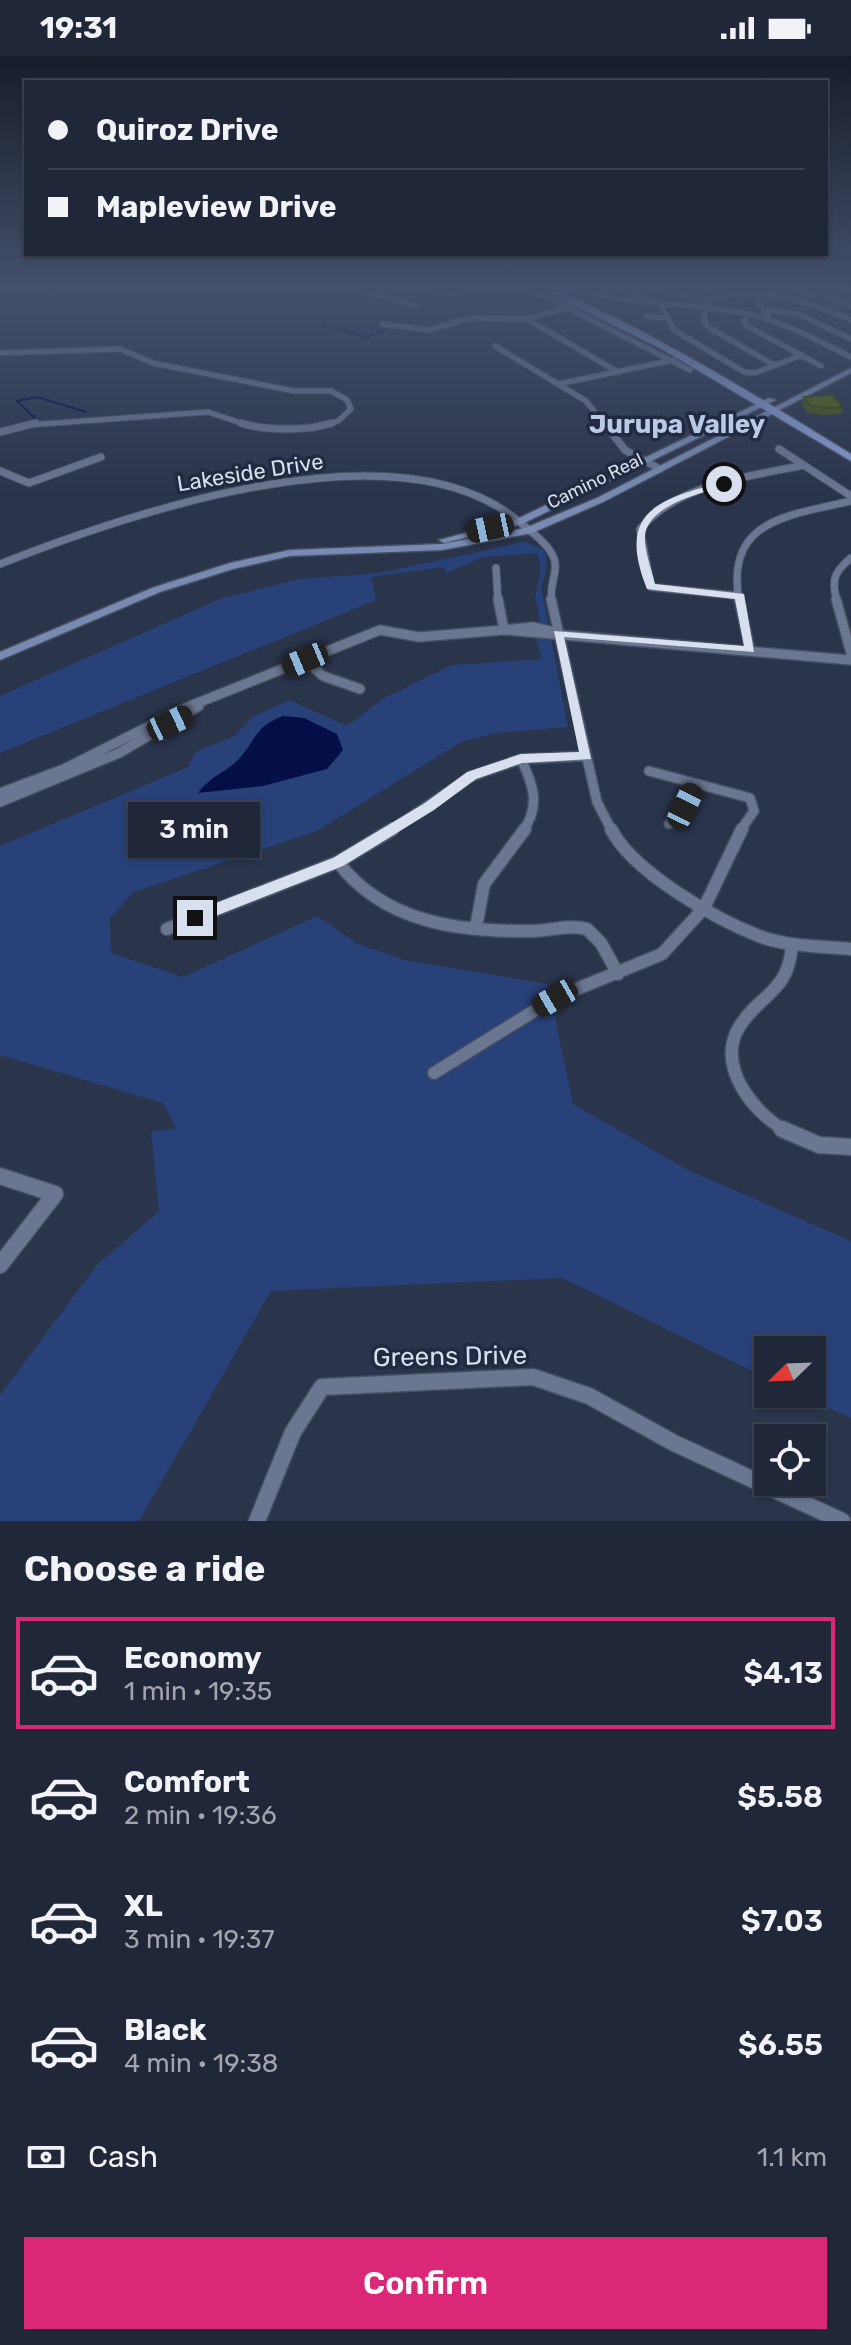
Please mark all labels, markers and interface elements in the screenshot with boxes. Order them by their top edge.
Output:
text: 19:31 [40,10,117,46]
text: Quiroz Drive [96,112,279,148]
text: Mapleview Drive [96,189,337,225]
district label: Jurupa Valley [589,409,766,440]
street label: Lakeside Drive [175,448,325,497]
street label: Camino Real [543,448,647,514]
route start [706,466,742,502]
car [464,511,516,545]
car [278,640,332,680]
car [143,702,197,744]
car [664,779,706,833]
callout: 3 min [129,802,261,858]
text: 3 min [159,814,229,845]
route end [177,900,213,936]
car [528,976,582,1020]
north arrow [754,1336,826,1408]
map controls [754,1336,826,1496]
street label: Greens Drive [373,1340,527,1373]
button: locate [754,1424,826,1496]
text: Choose a ride [24,1547,265,1590]
icon: car [28,1637,100,1709]
text: Economy [124,1640,262,1676]
text: $4.13 [744,1655,823,1691]
text: 1 min · 19:35 [124,1676,272,1707]
icon: car [28,1761,100,1833]
text: Comfort [124,1764,250,1800]
text: $5.58 [737,1779,823,1815]
text: 2 min · 19:36 [124,1800,277,1831]
icon: car [28,1885,100,1957]
text: XL [124,1888,163,1924]
text: $7.03 [741,1903,823,1939]
text: 3 min · 19:37 [124,1924,275,1955]
icon: car [28,2009,100,2081]
text: Black [124,2012,207,2048]
text: $6.55 [738,2027,823,2063]
text: 4 min · 19:38 [124,2048,278,2079]
icon: cash [24,2135,68,2179]
text: Cash [88,2139,158,2175]
text: 1.1 km [757,2142,827,2173]
button: Confirm [24,2237,827,2329]

